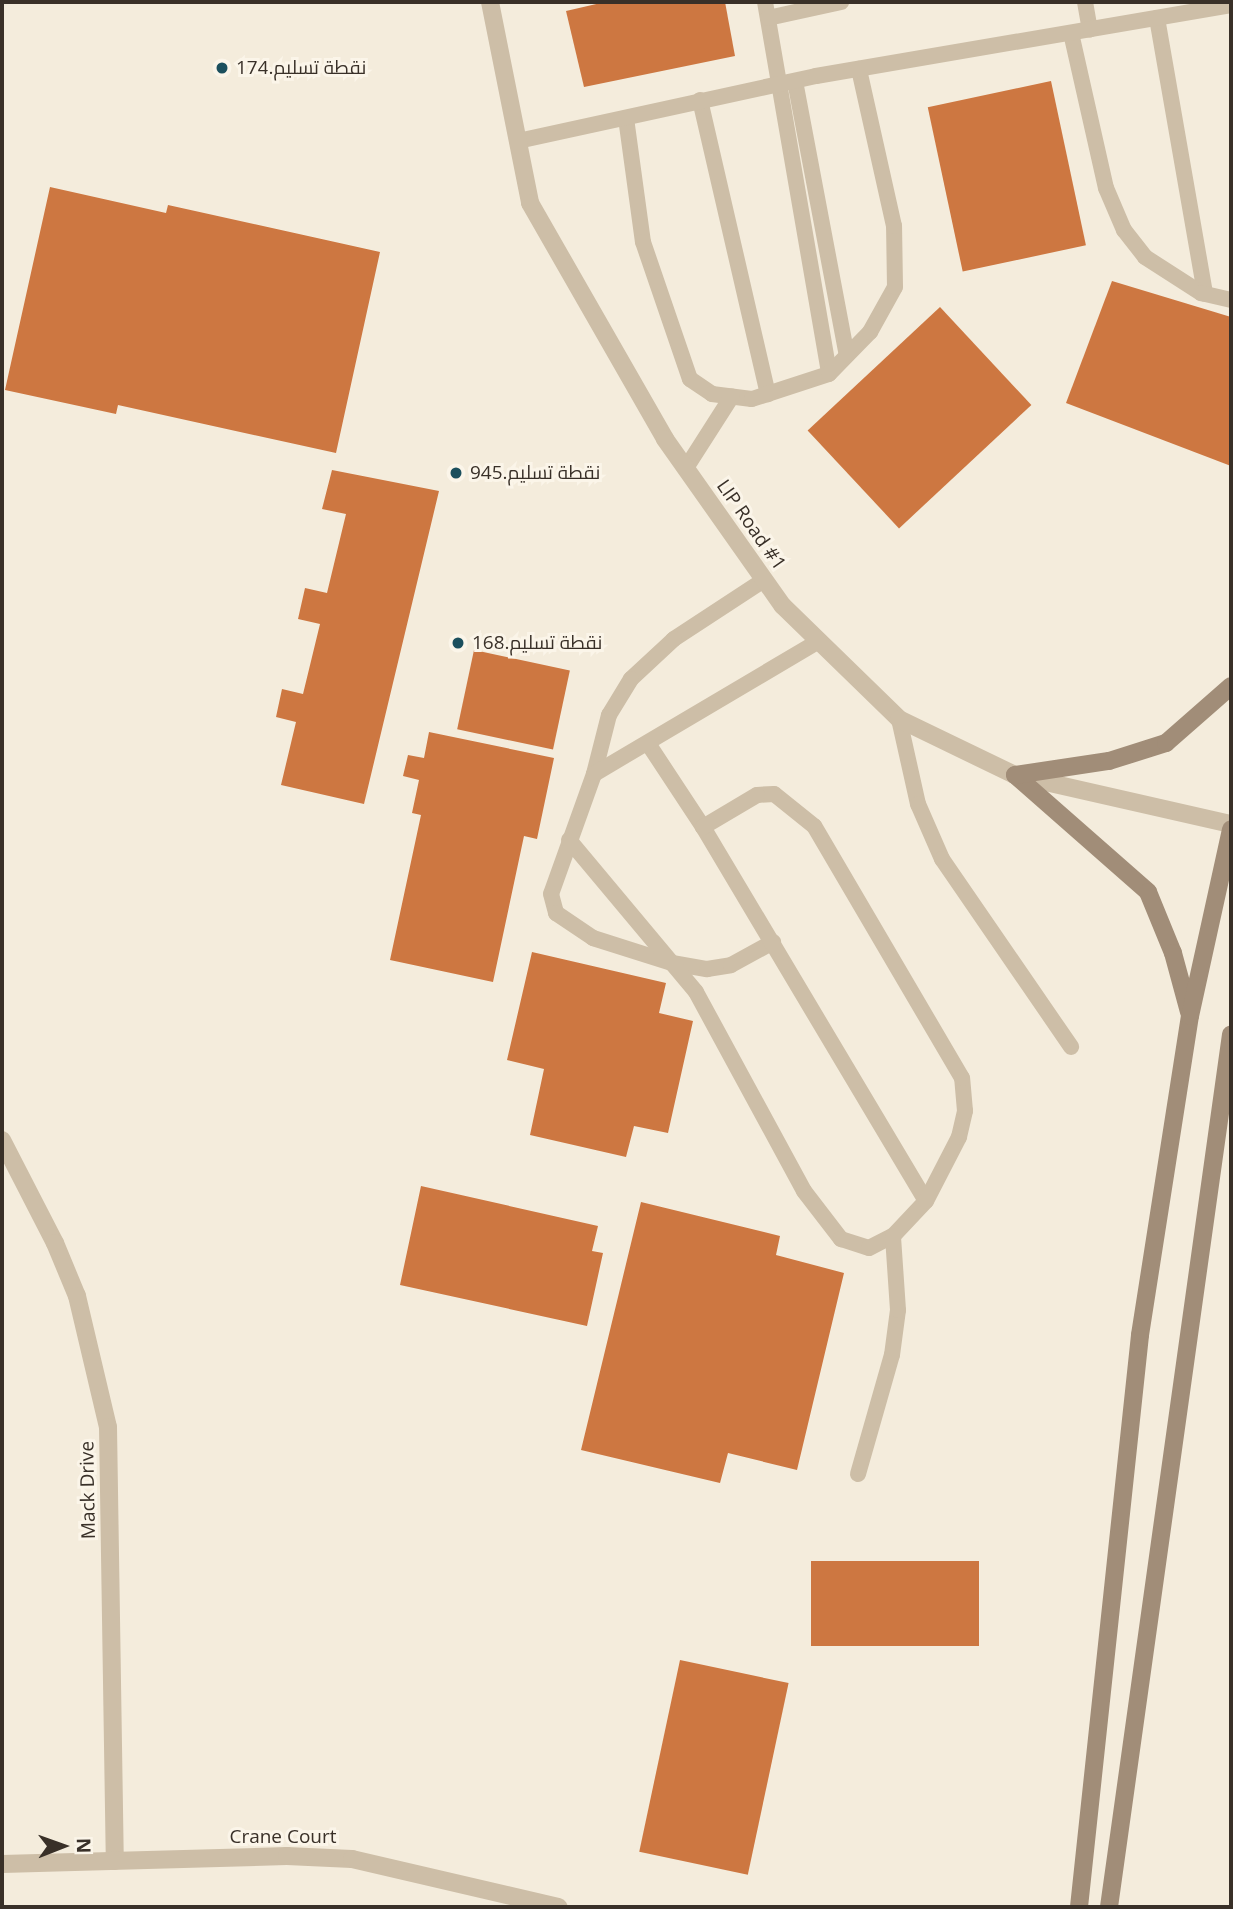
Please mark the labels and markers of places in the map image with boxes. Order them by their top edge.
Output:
place label: نقطة تسليم.174 [236,57,366,79]
marker: نقطة تسليم.174 [214,60,230,76]
place label: نقطة تسليم.945 [470,462,600,484]
marker: نقطة تسليم.945 [448,465,464,481]
place label: نقطة تسليم.168 [472,632,602,654]
marker: نقطة تسليم.168 [450,635,466,651]

